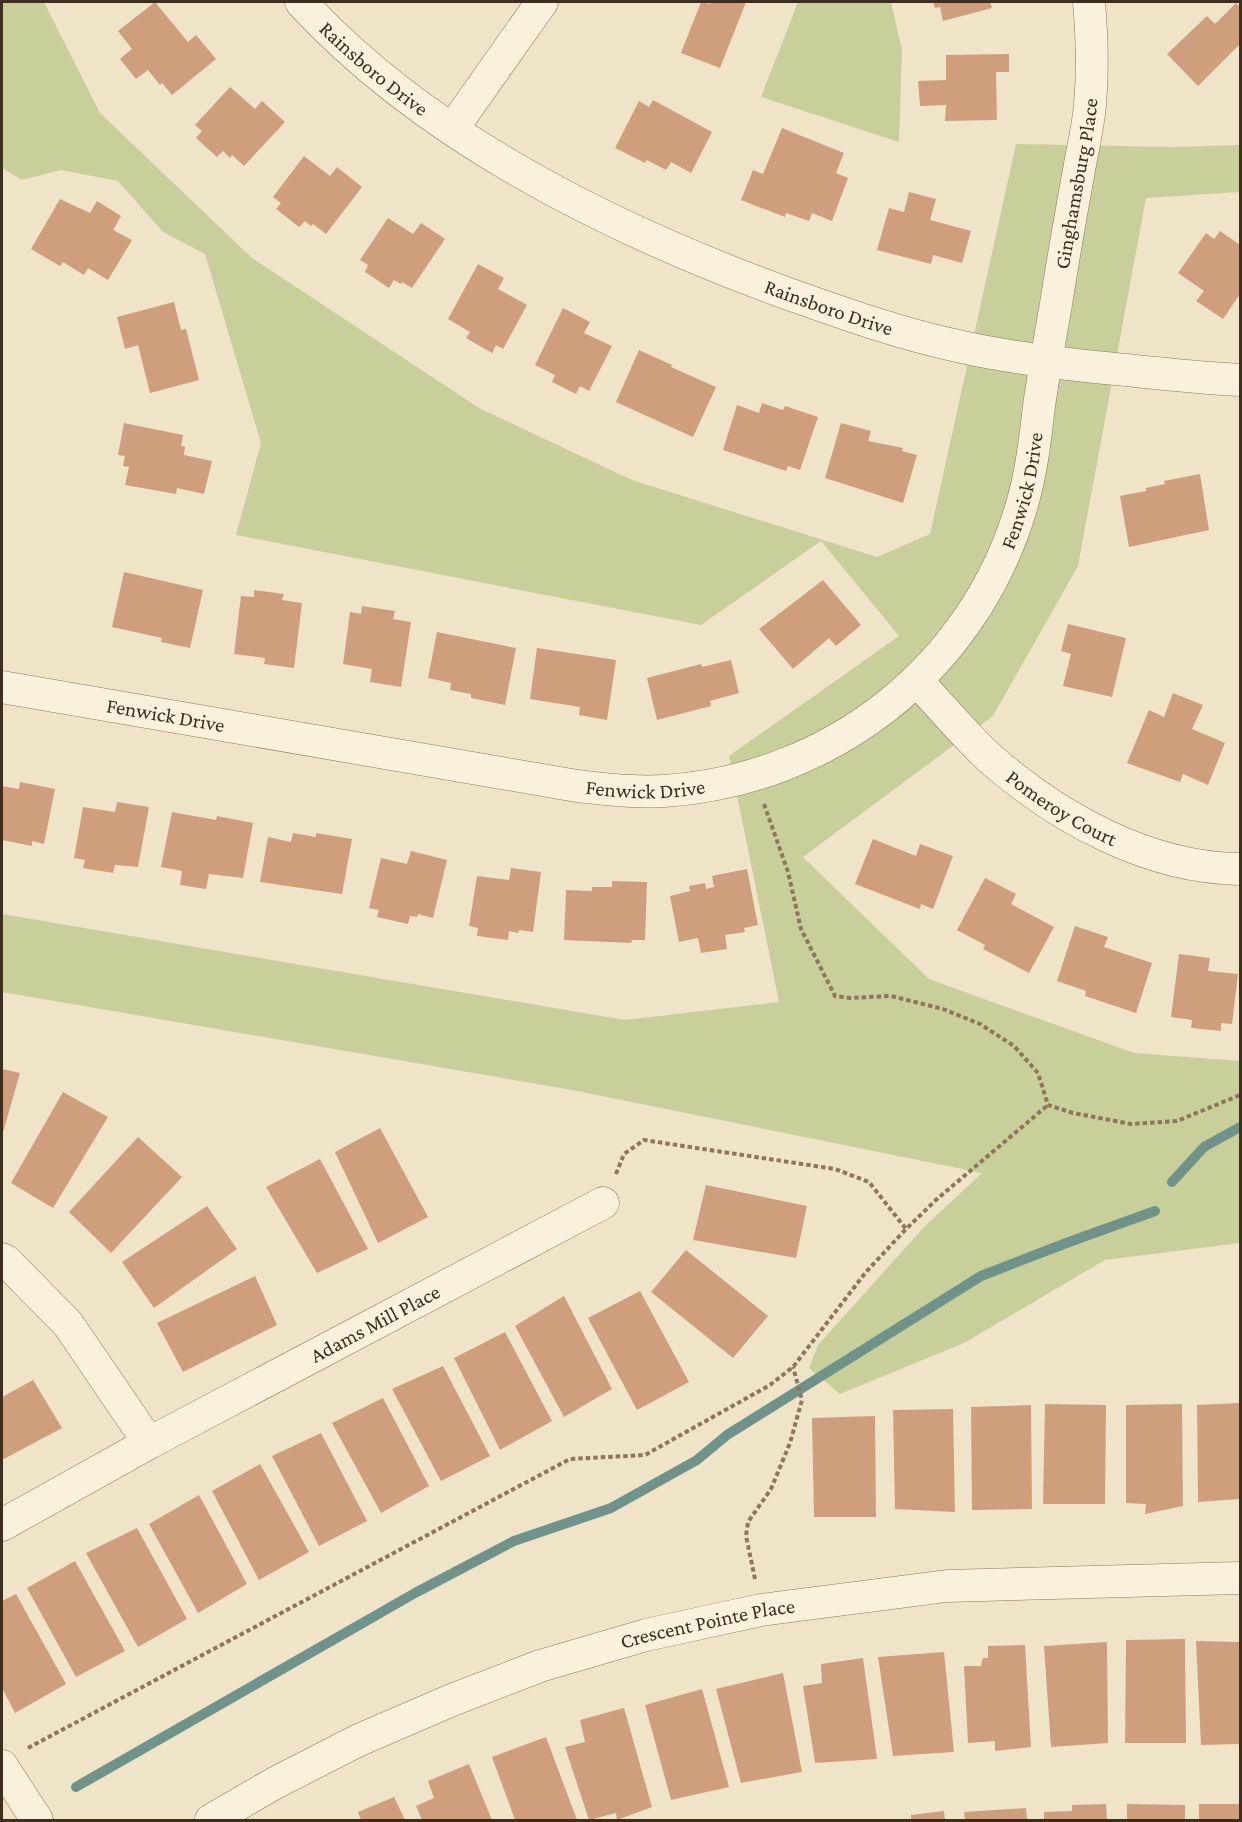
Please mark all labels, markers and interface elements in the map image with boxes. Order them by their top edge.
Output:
street label: Rainsboro Drive [315,16,433,121]
street label: Ginghamsburg Place [1050,97,1103,271]
street label: Rainsboro Drive [761,274,896,341]
street label: Fenwick Drive [996,431,1048,553]
street label: Fenwick Drive [105,693,227,737]
street label: Pomeroy Court [1001,765,1122,852]
street label: Fenwick Drive [584,774,707,804]
street label: Adams Mill Place [306,1279,444,1368]
street label: Crescent Pointe Place [617,1594,796,1654]

